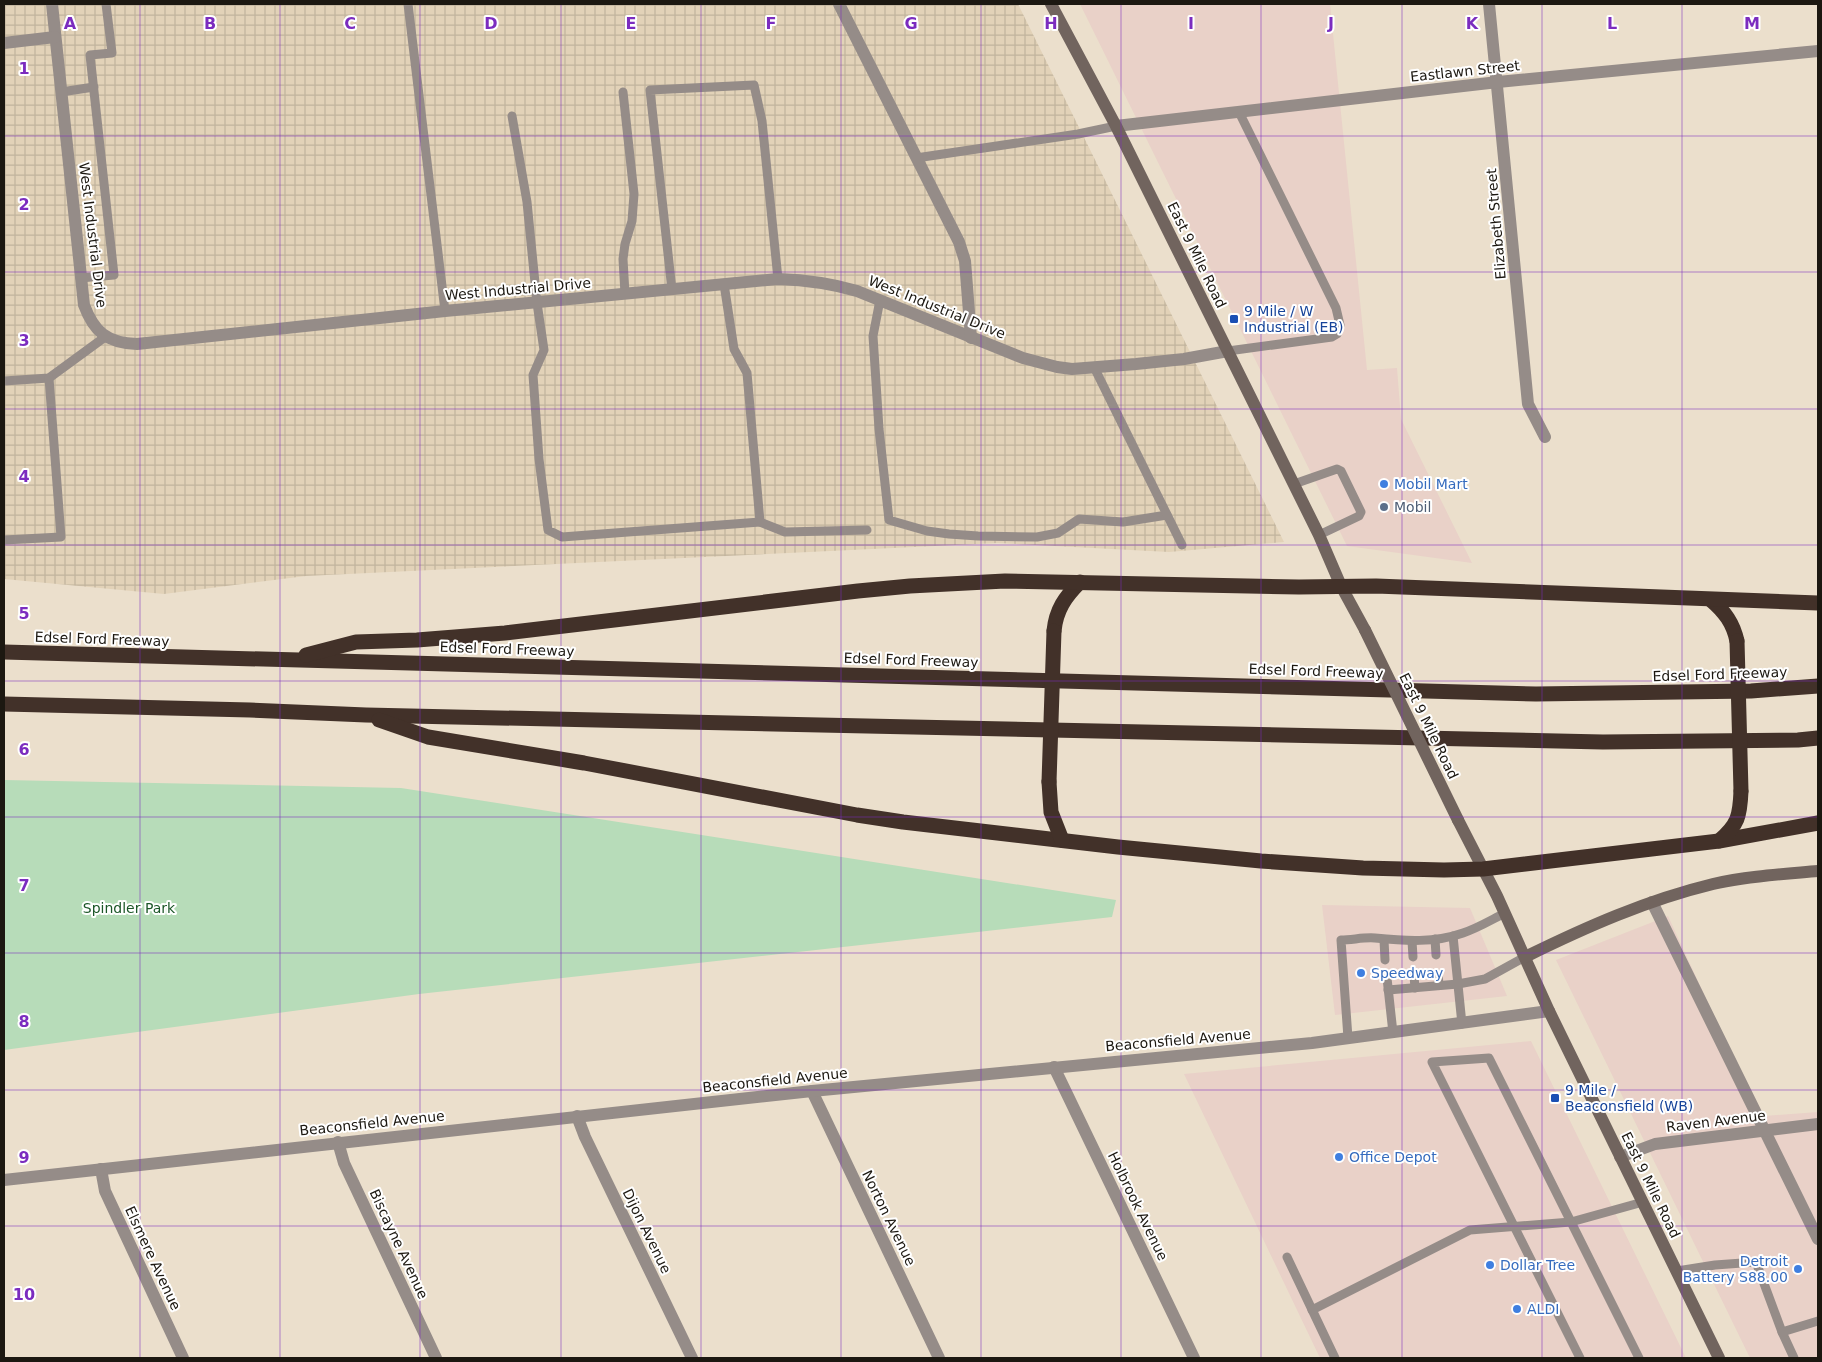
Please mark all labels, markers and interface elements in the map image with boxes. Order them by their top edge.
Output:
text: A [64,14,77,33]
text: B [204,14,216,33]
text: C [344,14,356,33]
text: D [484,14,498,33]
text: E [626,14,636,33]
text: F [766,14,776,33]
text: G [904,14,918,33]
text: H [1044,14,1058,33]
text: I [1188,14,1194,33]
text: J [1327,14,1334,33]
text: K [1466,14,1479,33]
text: L [1607,14,1617,33]
text: M [1744,14,1760,33]
street label: Eastlawn Street [1409,57,1521,85]
text: 1 [18,59,30,78]
street label: West Industrial Drive [76,161,110,309]
street label: Elizabeth Street [1483,167,1509,280]
text: 2 [18,195,30,214]
street label: East 9 Mile Road [1164,199,1230,311]
street label: West Industrial Drive [866,272,1008,342]
street label: West Industrial Drive [444,275,592,303]
place label: 9 Mile / W Industrial (EB) [1244,303,1343,335]
marker: 9 Mile / W Industrial (EB) [1228,313,1240,325]
text: 3 [18,331,30,350]
text: 4 [18,467,30,486]
place label: Mobil Mart [1394,476,1468,492]
marker: Mobil Mart [1378,478,1390,490]
place label: Mobil [1394,499,1431,515]
marker: Mobil [1378,501,1390,513]
text: 5 [18,604,30,623]
street label: Edsel Ford Freeway [34,629,170,649]
street label: Edsel Ford Freeway [439,639,575,659]
street label: Edsel Ford Freeway [843,650,979,670]
street label: Edsel Ford Freeway [1248,661,1384,681]
street label: Edsel Ford Freeway [1652,664,1788,684]
street label: East 9 Mile Road [1396,670,1462,782]
text: 6 [18,740,30,759]
text: 7 [18,876,30,895]
park label: Spindler Park [83,900,176,916]
place label: Speedway [1371,965,1443,981]
marker: Speedway [1355,967,1367,979]
text: 8 [18,1012,30,1031]
street label: Beaconsfield Avenue [1105,1026,1251,1054]
street label: Beaconsfield Avenue [702,1064,848,1096]
place label: 9 Mile / Beaconsfield (WB) [1565,1082,1693,1114]
marker: 9 Mile / Beaconsfield (WB) [1549,1092,1561,1104]
street label: Beaconsfield Avenue [299,1107,445,1139]
street label: Raven Avenue [1665,1107,1767,1135]
street label: East 9 Mile Road [1618,1129,1684,1241]
text: 9 [18,1148,30,1167]
street label: Holbrook Avenue [1105,1149,1171,1263]
place label: Office Depot [1349,1149,1437,1165]
marker: Office Depot [1333,1151,1345,1163]
street label: Norton Avenue [859,1168,919,1268]
street label: Dijon Avenue [620,1186,674,1276]
street label: Biscayne Avenue [367,1187,431,1301]
street label: Elsmere Avenue [122,1203,184,1313]
place label: Detroit Battery S88.00 [1683,1253,1789,1285]
place label: Dollar Tree [1500,1257,1575,1273]
marker: Dollar Tree [1484,1259,1496,1271]
marker: Detroit Battery S88.00 [1792,1263,1804,1275]
text: 10 [13,1285,35,1304]
place label: ALDI [1527,1301,1559,1317]
marker: ALDI [1511,1303,1523,1315]

